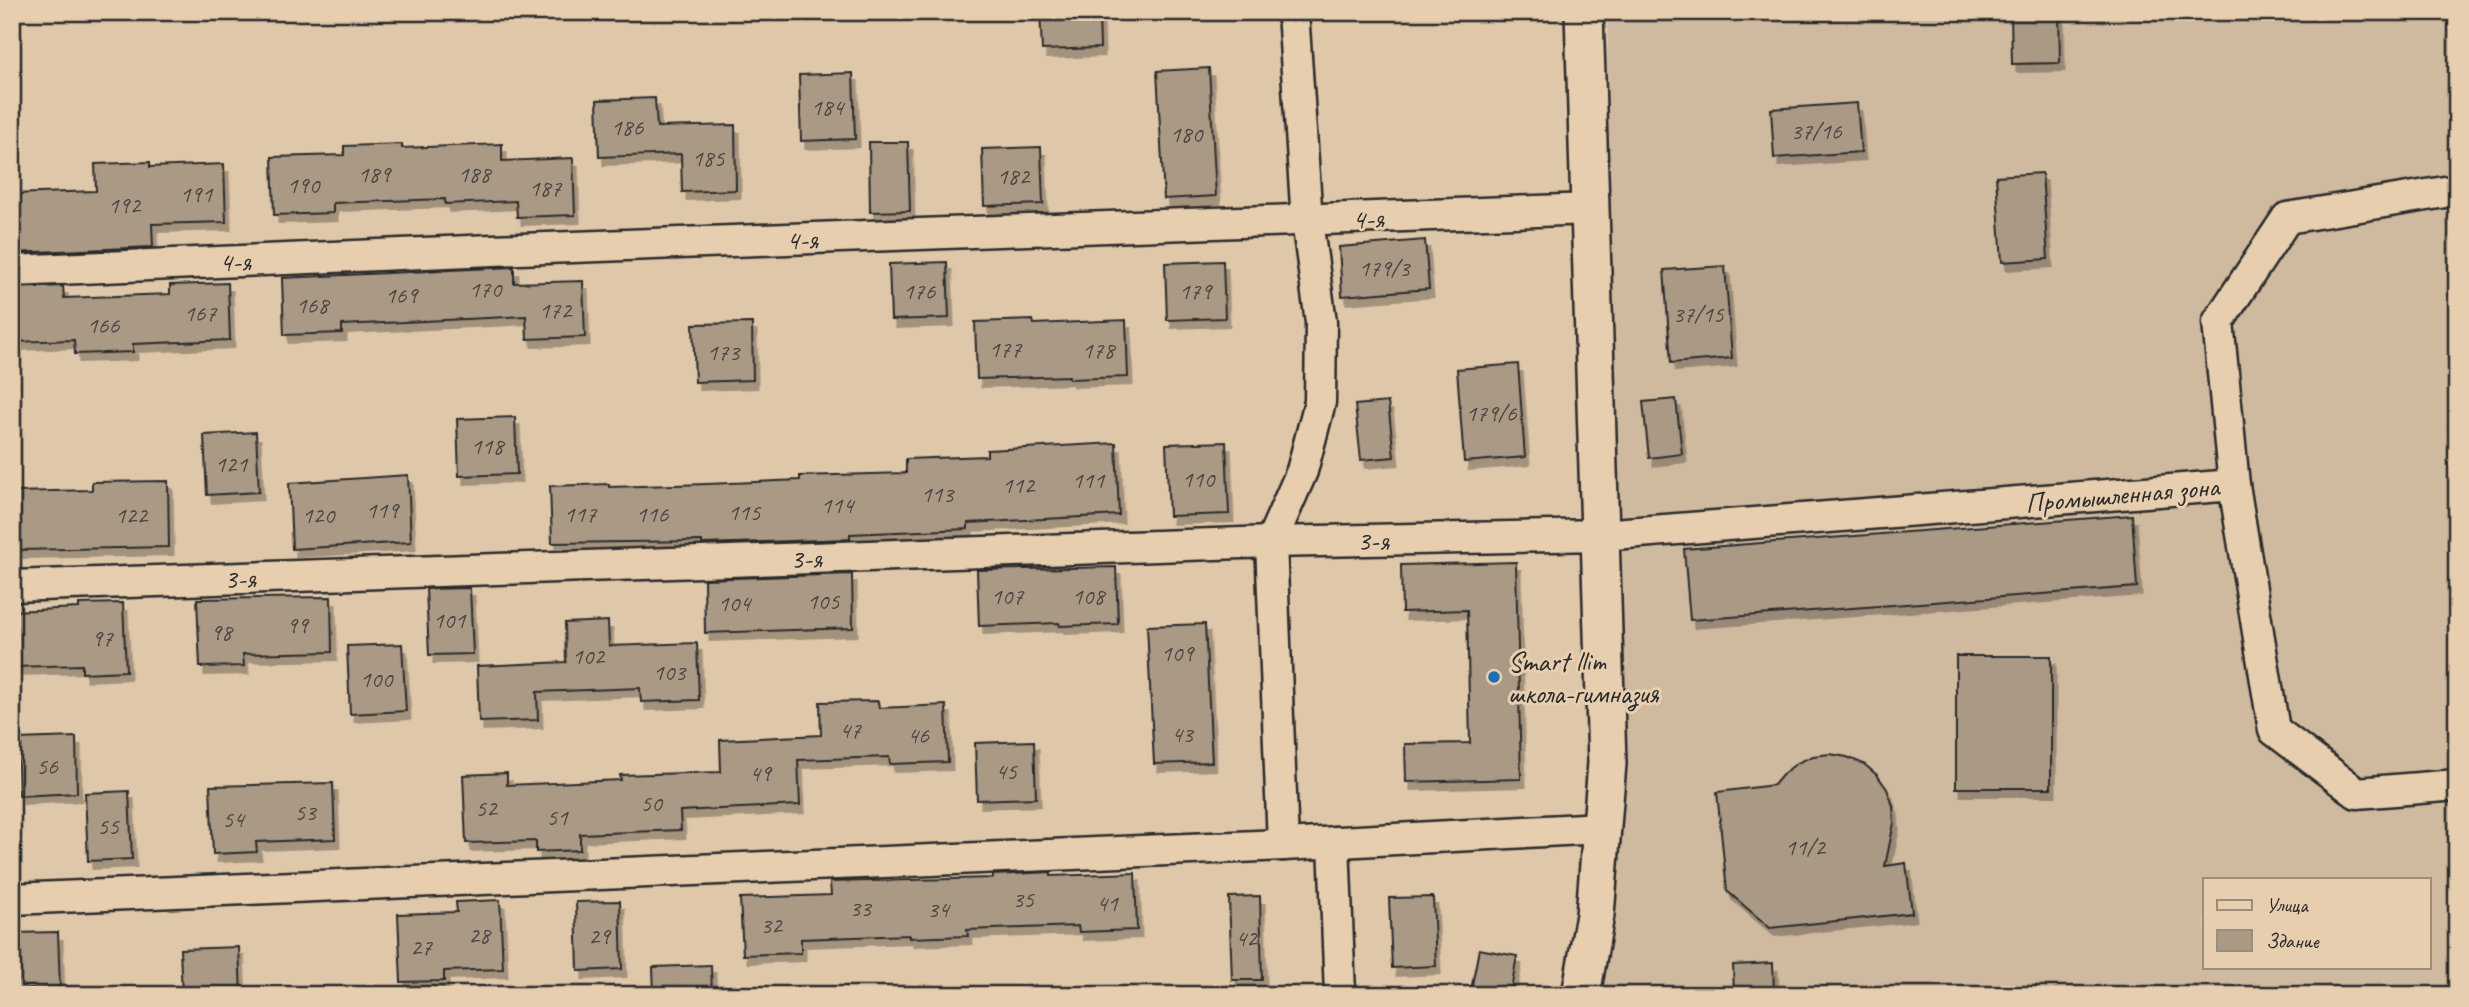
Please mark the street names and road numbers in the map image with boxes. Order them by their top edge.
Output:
street label: 4-я [1351,200,1385,237]
street label: 4-я [785,221,819,258]
street label: 4-я [218,243,252,280]
street label: Промышленная зона [2024,468,2222,520]
street label: 3-я [1357,523,1390,558]
street label: 3-я [789,540,823,577]
street label: 3-я [223,560,257,597]

